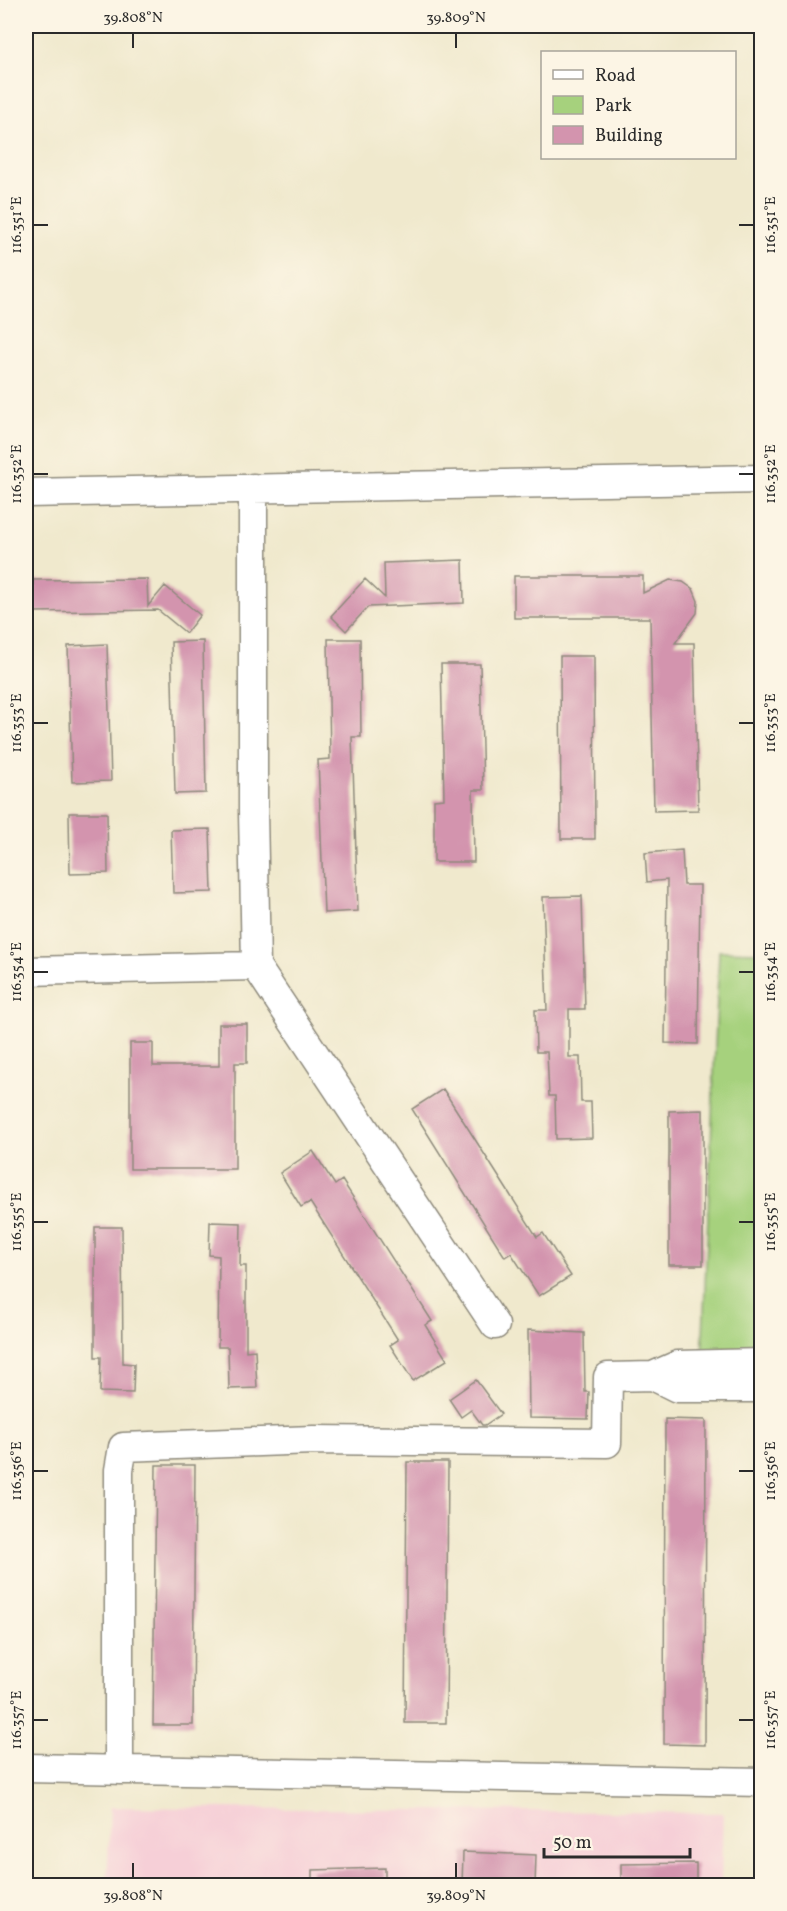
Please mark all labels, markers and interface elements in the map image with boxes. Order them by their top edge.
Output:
text: 39.808°N [103,8,163,29]
text: 39.809°N [426,8,486,29]
legend [541,51,736,159]
text: Road [595,64,636,89]
text: Park [595,94,632,119]
text: Building [595,124,663,149]
text: 116.351°E [7,196,28,254]
text: 116.351°E [761,196,782,254]
text: 116.352°E [7,444,28,504]
text: 116.352°E [761,444,782,504]
text: 116.353°E [7,693,28,753]
text: 116.353°E [761,693,782,753]
text: 116.354°E [7,942,28,1002]
text: 116.354°E [761,942,782,1002]
text: 116.355°E [7,1193,28,1251]
text: 116.355°E [761,1193,782,1251]
text: 116.356°E [7,1441,28,1501]
text: 116.356°E [761,1441,782,1501]
text: 116.357°E [7,1691,28,1749]
text: 116.357°E [761,1691,782,1749]
scale bar [544,1821,690,1859]
text: 50 m [553,1831,592,1856]
text: 39.808°N [103,1886,163,1907]
text: 39.809°N [426,1886,486,1907]

